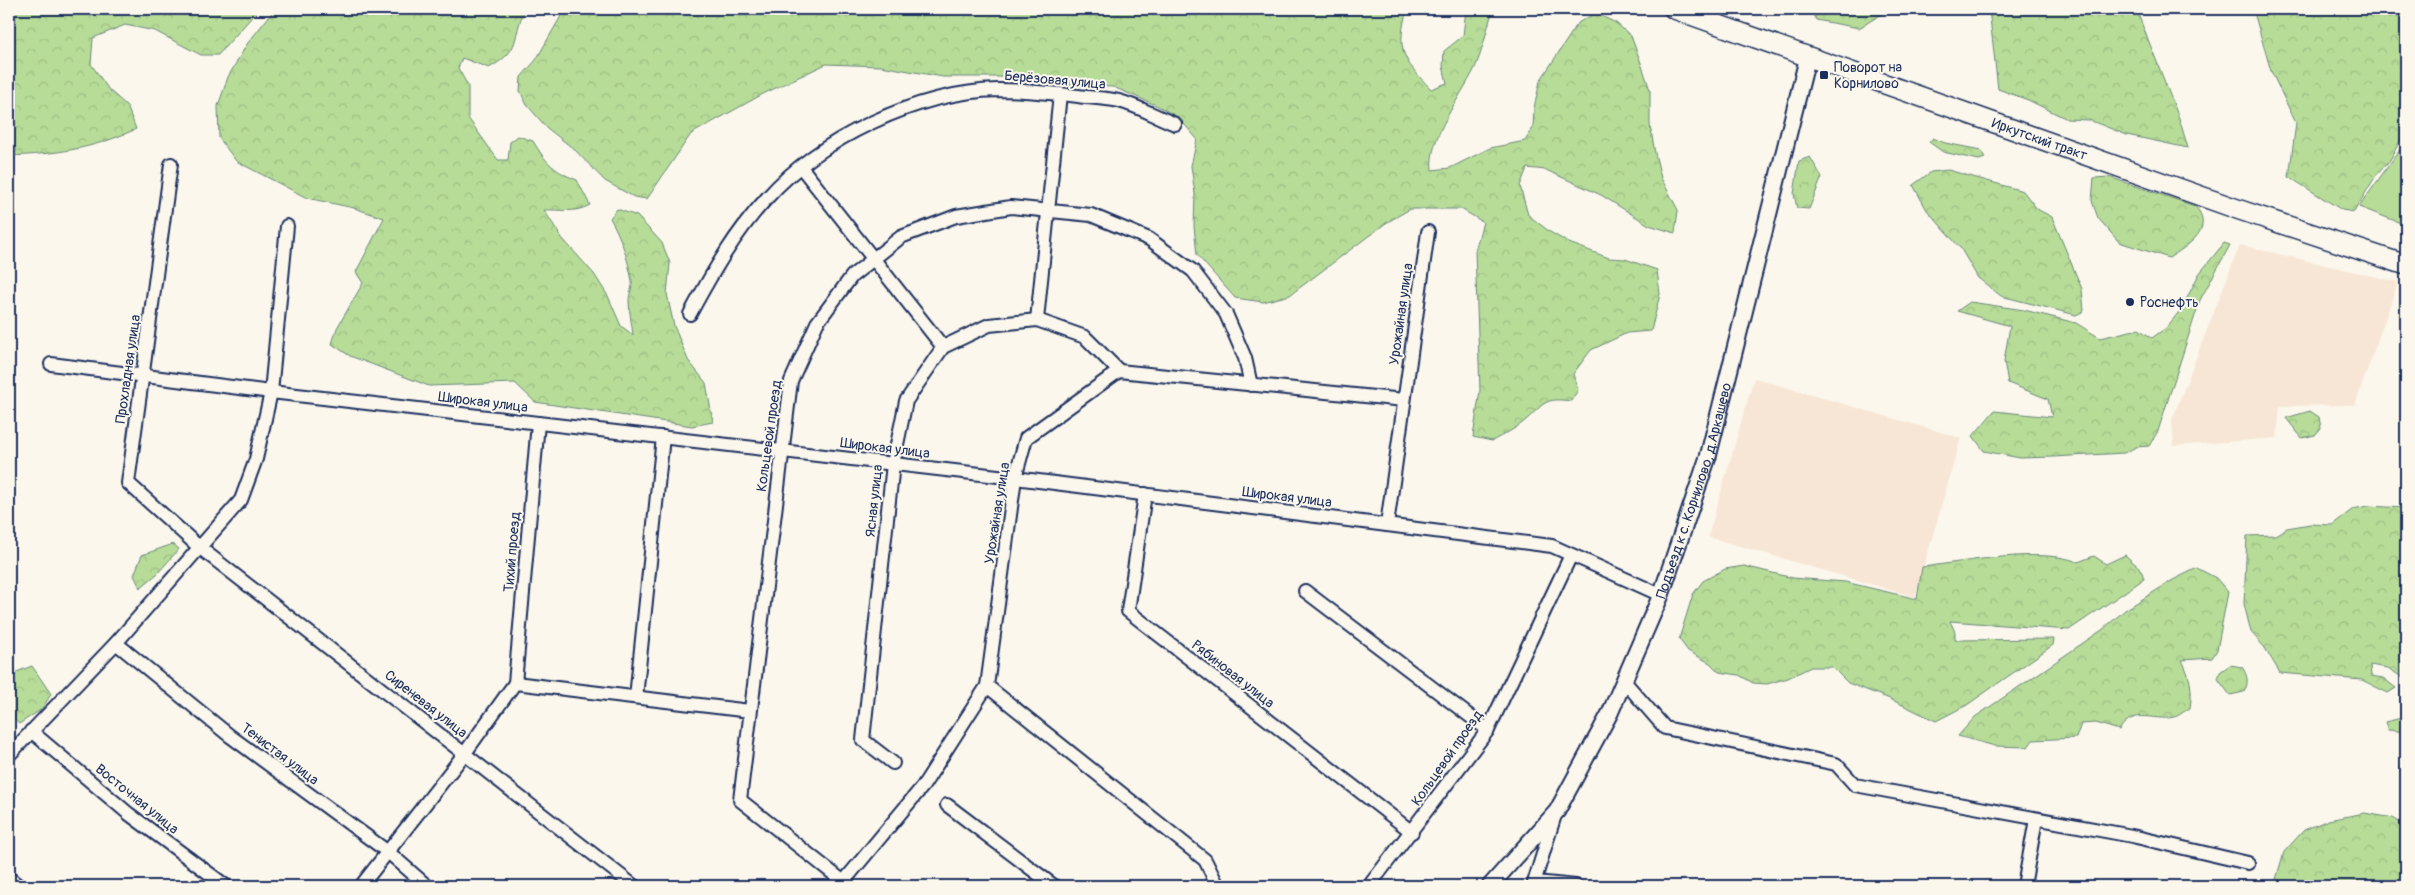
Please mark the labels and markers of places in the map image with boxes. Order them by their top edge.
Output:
place label: Поворот на Корнилово [1834,59,1902,92]
marker: Поворот на Корнилово [1818,69,1830,81]
place label: Роснефть [2140,294,2199,311]
marker: Роснефть [2124,296,2136,308]

